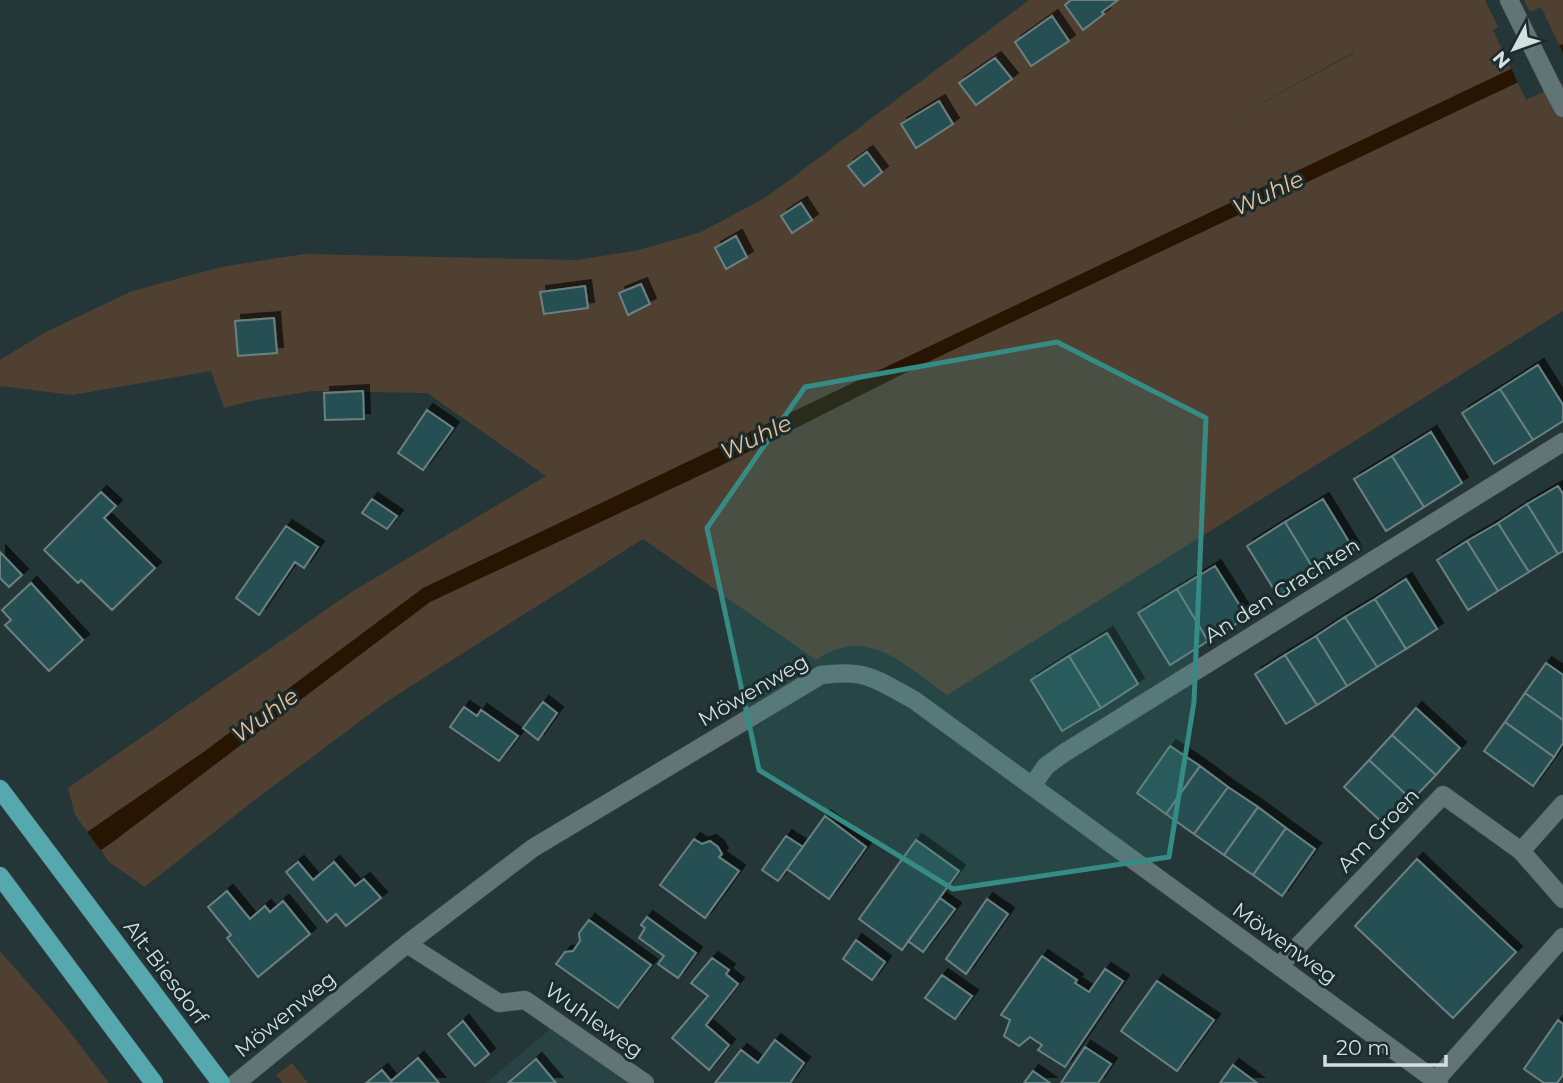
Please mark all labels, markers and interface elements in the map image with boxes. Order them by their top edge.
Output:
north arrow [1479,14,1549,84]
text: N [1488,46,1515,73]
water label: Wuhle [1228,164,1308,222]
water label: Wuhle [716,408,796,466]
street label: An den Grachten [1200,532,1364,648]
street label: Möwenweg [694,648,812,732]
water label: Wuhle [226,681,304,749]
street label: Am Groen [1332,783,1424,877]
street label: Möwenweg [1228,897,1342,989]
street label: Alt-Biesdorf [119,915,214,1030]
street label: Möwenweg [229,966,341,1062]
street label: Wuhleweg [540,977,648,1063]
scale bar [1325,1024,1446,1068]
text: 20 m [1336,1035,1390,1060]

